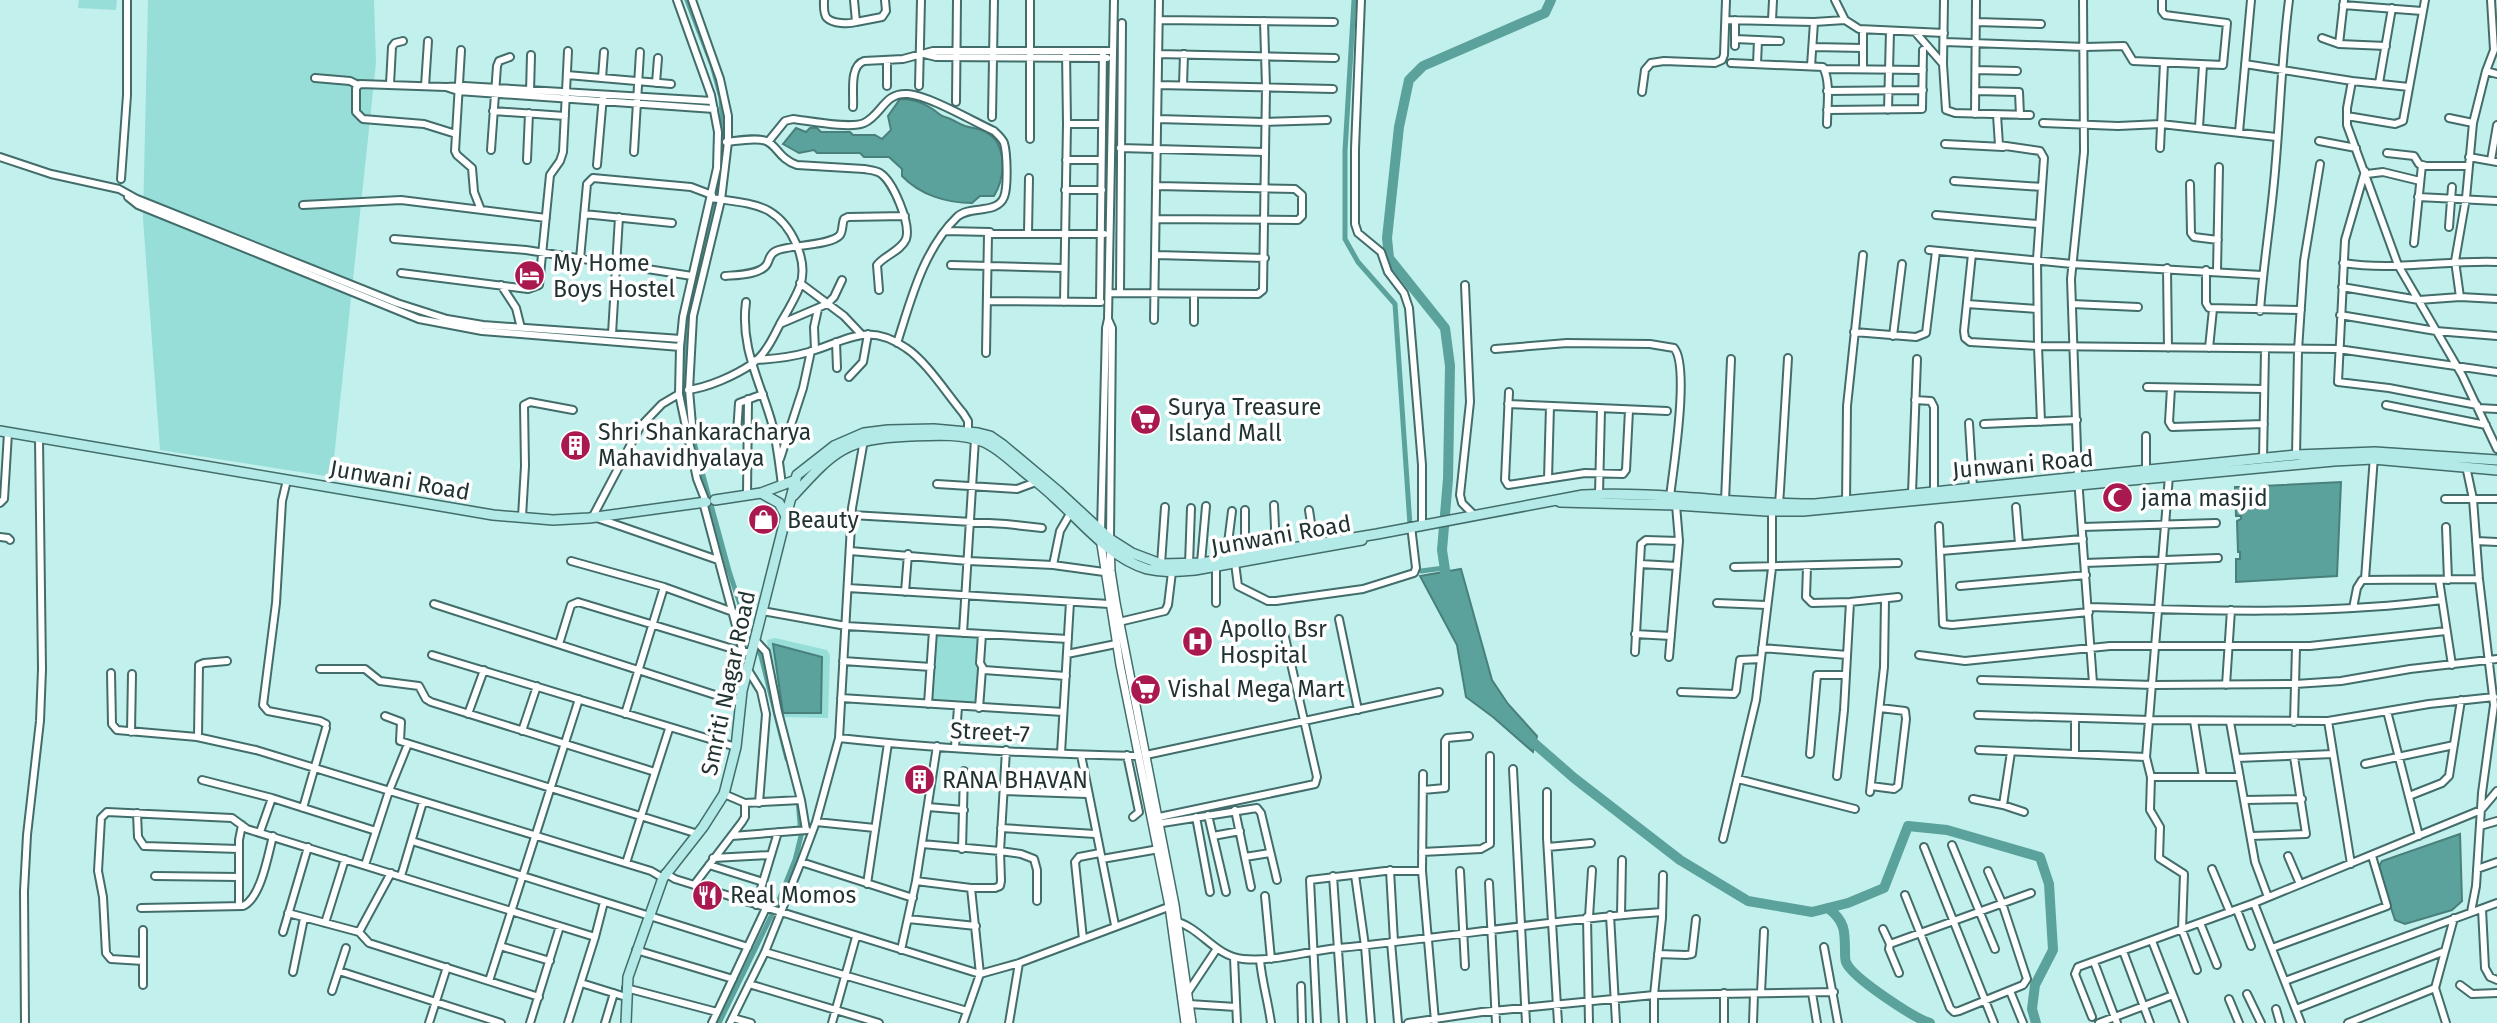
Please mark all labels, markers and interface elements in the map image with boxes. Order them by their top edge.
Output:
place label: My Home Boys Hostel [553,249,676,303]
hotel icon: My Home Boys Hostel [513,259,547,293]
place label: Surya Treasure Island Mall [1168,393,1321,447]
supermarket icon: Surya Treasure Island Mall [1128,403,1162,437]
place label: Shri Shankaracharya Mahavidhyalaya [598,418,811,472]
building icon: Shri Shankaracharya Mahavidhyalaya [558,428,592,462]
street label: Junwani Road [1951,444,2095,484]
street label: Junwani Road [328,454,472,506]
mosque icon: jama masjid [2101,481,2135,515]
place label: jama masjid [2140,484,2268,512]
shop icon: Beauty [747,503,781,537]
place label: Beauty [787,506,859,534]
street label: Junwani Road [1209,509,1353,561]
street label: Smriti Nagar Road [695,588,761,778]
place label: Apollo Bsr Hospital [1220,615,1327,669]
hospital icon: Apollo Bsr Hospital [1180,625,1214,659]
supermarket icon: Vishal Mega Mart [1128,672,1162,706]
place label: Vishal Mega Mart [1168,675,1345,703]
street label: Street-7 [950,716,1030,748]
building icon: RANA BHAVAN [902,763,936,797]
place label: RANA BHAVAN [942,766,1088,794]
restaurant icon: Real Momos [690,878,724,912]
place label: Real Momos [730,881,856,909]

